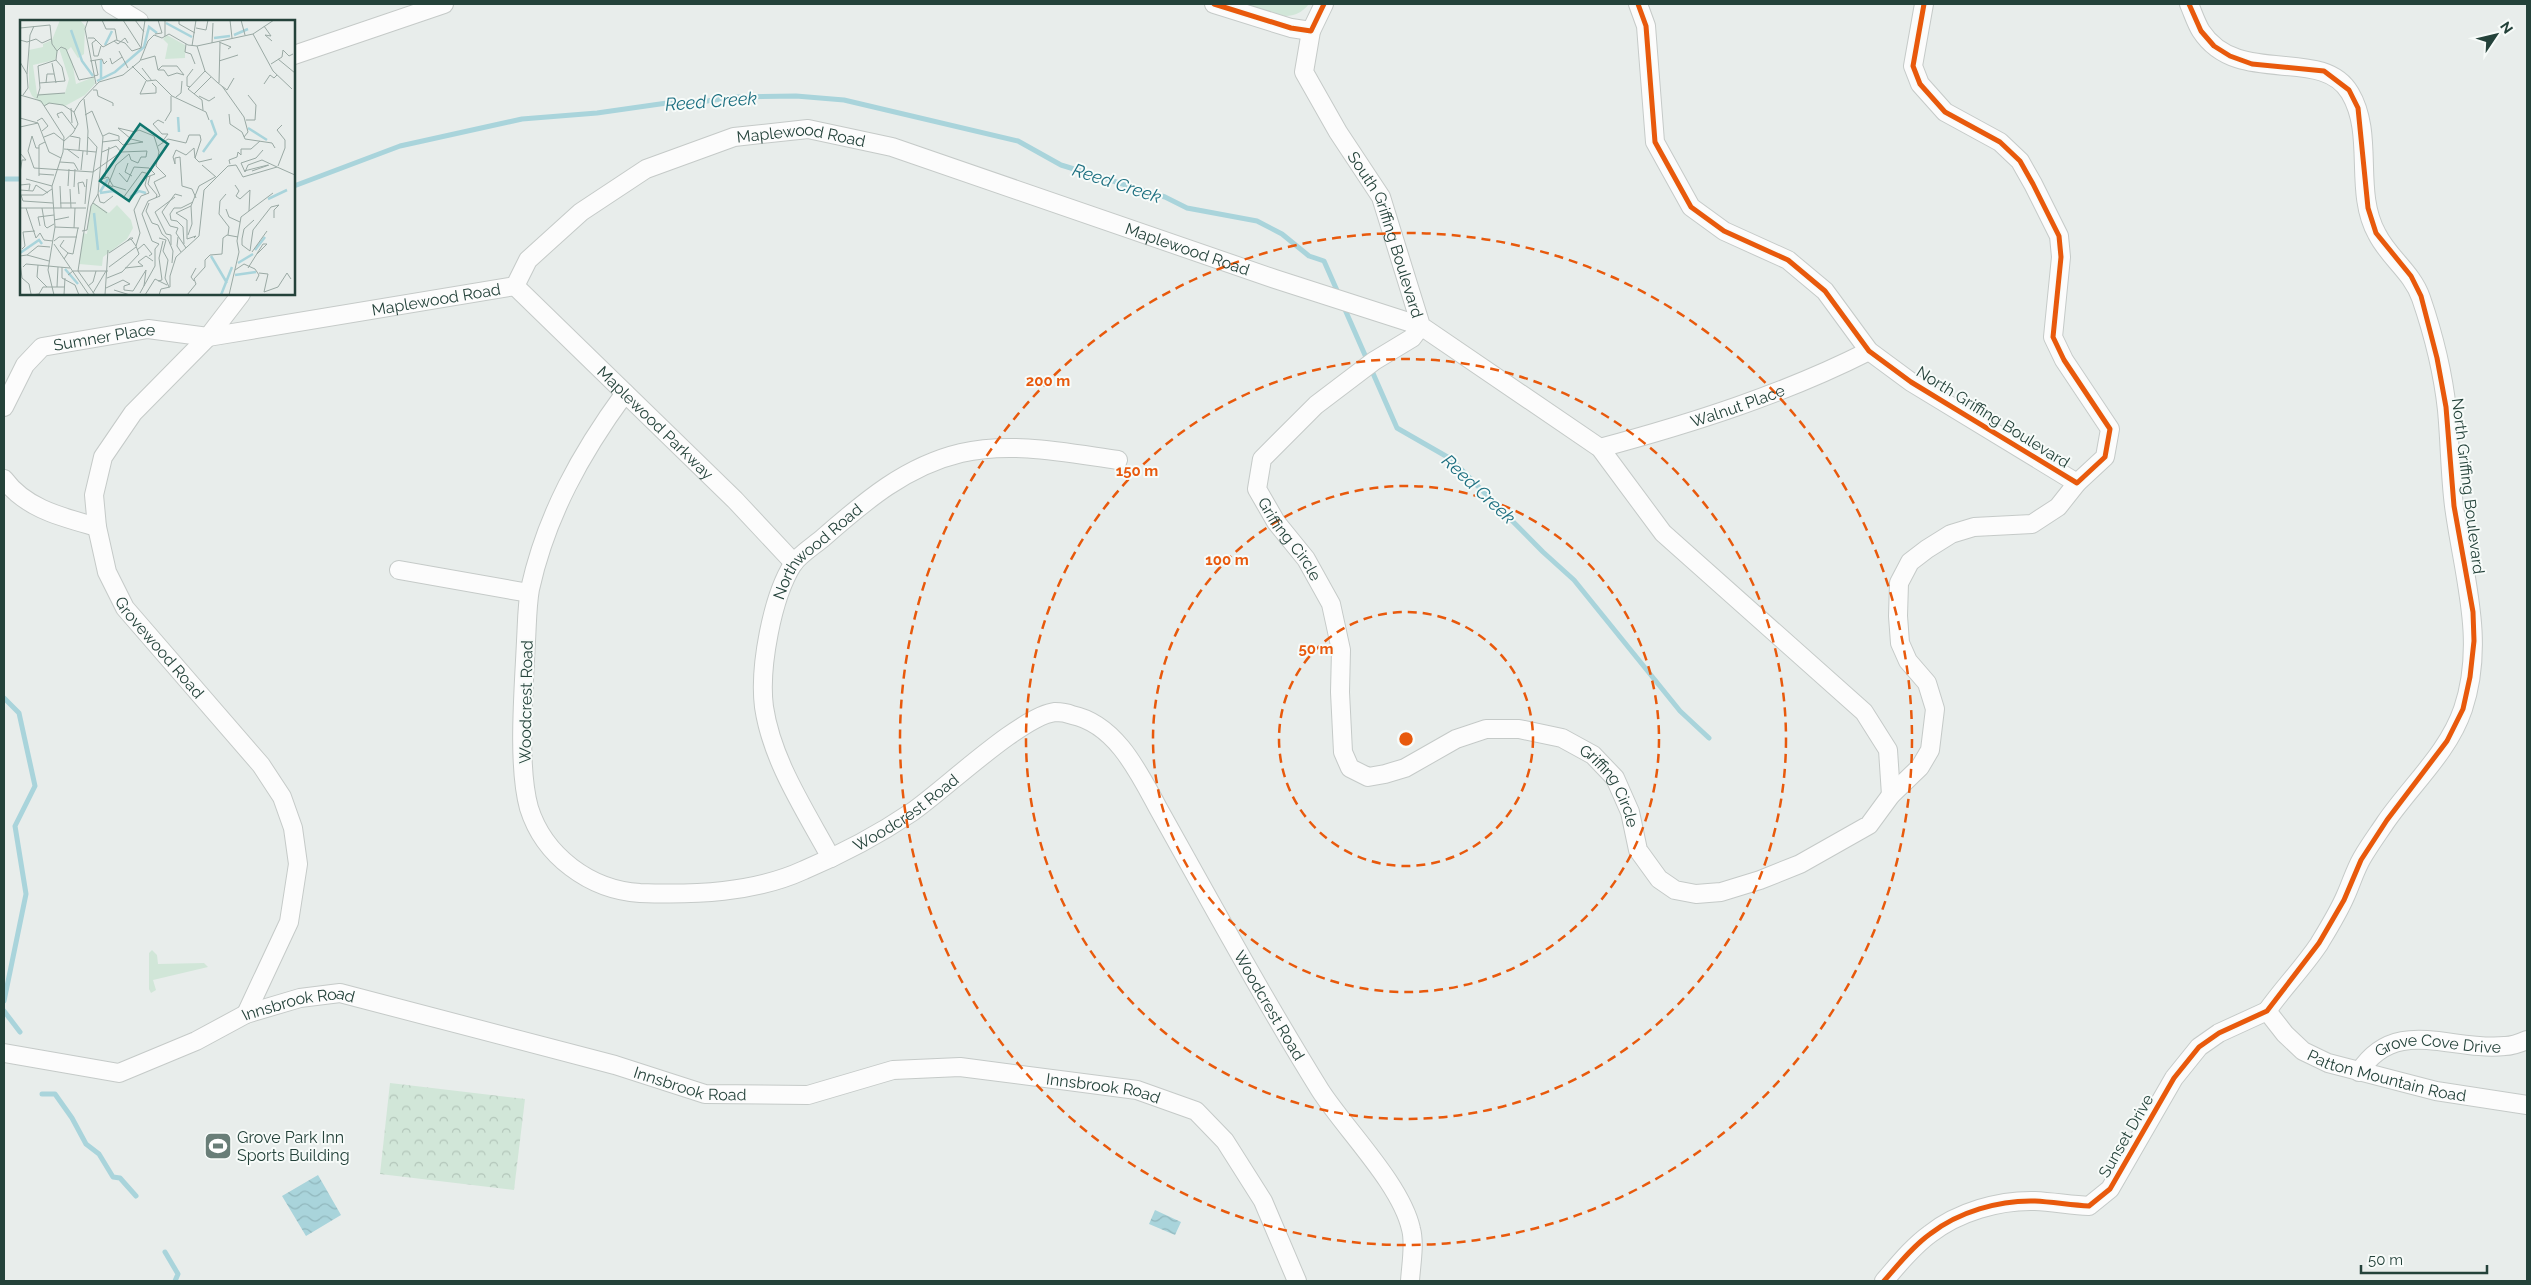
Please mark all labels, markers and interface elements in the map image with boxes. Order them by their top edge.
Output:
north arrow [2471,10,2521,60]
text: N [2497,19,2516,37]
inset map [20,20,295,295]
water label: Reed Creek [664,87,758,115]
street label: Maplewood Road [736,119,867,151]
street label: South Griffing Boulevard [1344,148,1427,320]
water label: Reed Creek [1070,159,1164,207]
street label: Maplewood Road [1123,219,1252,279]
street label: Maplewood Road [370,279,502,319]
street label: Sumner Place [52,319,157,354]
street label: Maplewood Parkway [593,362,718,484]
street label: North Griffing Boulevard [1913,362,2073,472]
text: 200 m [1026,372,1070,390]
street label: Walnut Place [1688,380,1787,431]
street label: North Griffing Boulevard [2448,397,2488,575]
water label: Reed Creek [1438,450,1520,528]
text: 150 m [1116,462,1158,480]
street label: Griffing Circle [1254,494,1326,584]
street label: Northwood Road [769,499,866,602]
text: 100 m [1205,551,1249,569]
street label: Grovewood Road [111,593,208,702]
street label: Woodcrest Road [515,640,537,764]
text: 50 m [1298,640,1334,658]
centre of rings [1397,730,1415,748]
street label: Griffing Circle [1576,740,1642,829]
street label: Woodcrest Road [850,770,962,855]
street label: Woodcrest Road [1230,947,1309,1064]
street label: Innsbrook Road [238,983,357,1024]
street label: Grove Cove Drive [2371,1030,2501,1060]
street label: Patton Mountain Road [2304,1045,2468,1105]
street label: Innsbrook Road [631,1062,747,1104]
street label: Innsbrook Road [1045,1069,1163,1107]
street label: Sunset Drive [2094,1091,2158,1181]
place label: Grove Park Inn Sports Building [237,1128,350,1165]
sports icon: Grove Park Inn Sports Building [203,1131,233,1161]
scale bar [2361,1242,2487,1274]
text: 50 m [2368,1251,2403,1269]

